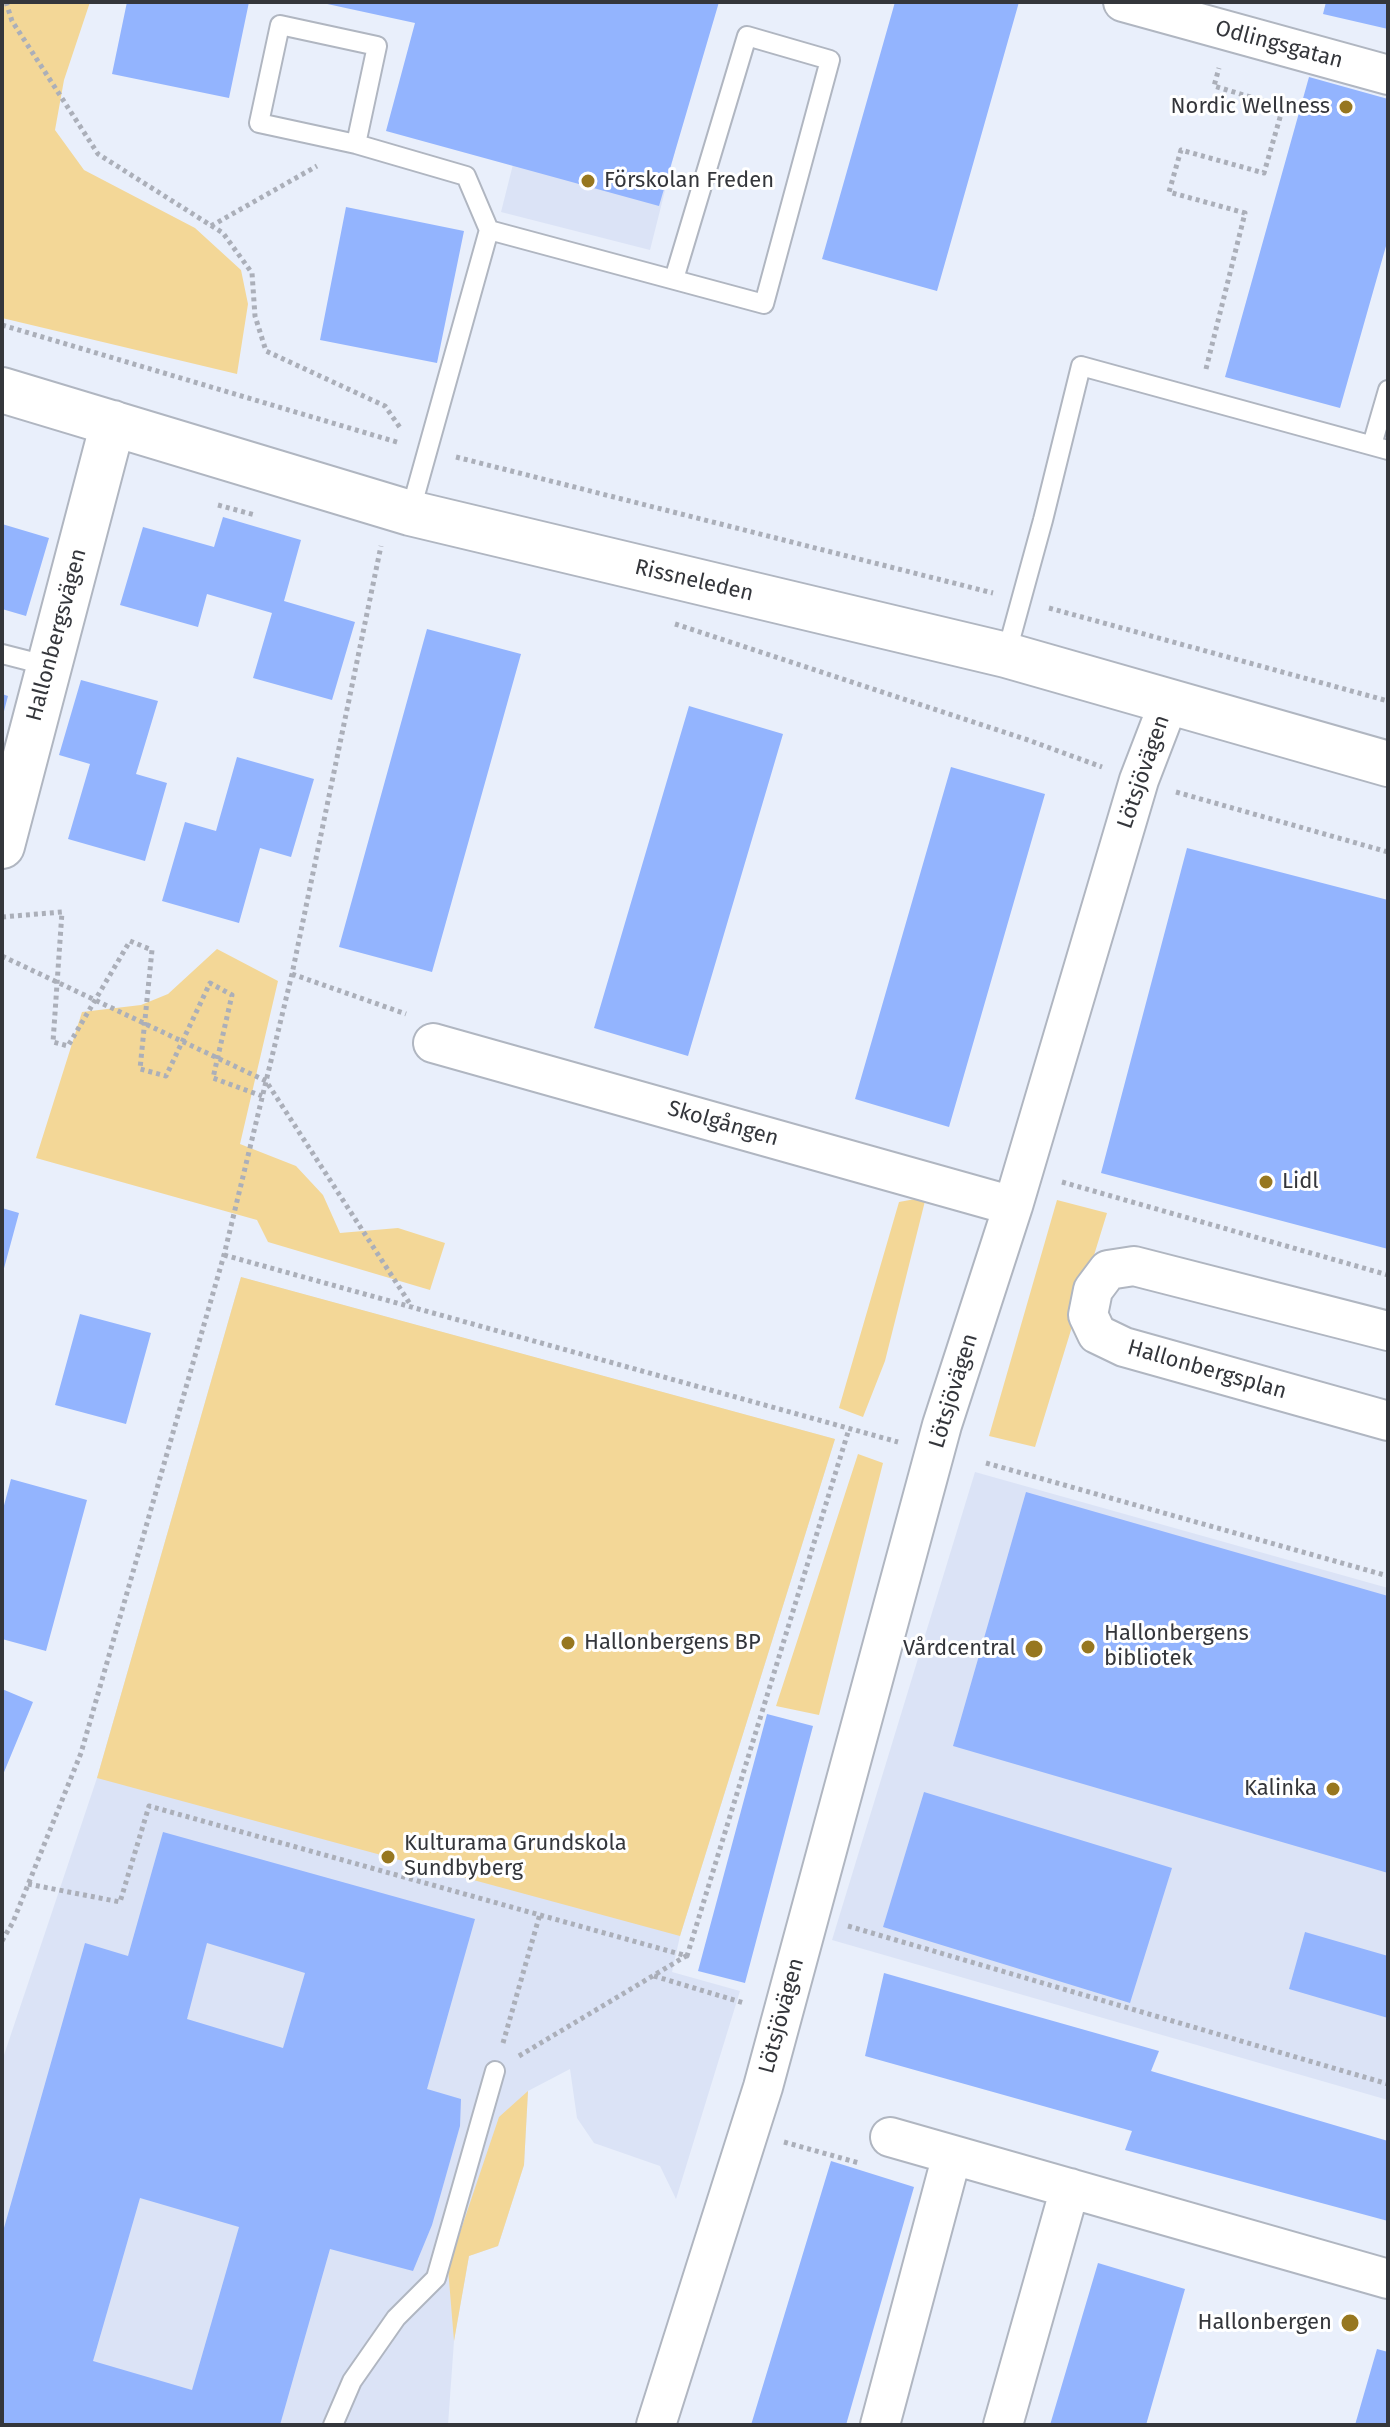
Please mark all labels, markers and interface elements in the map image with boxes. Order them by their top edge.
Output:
street label: Odlingsgatan [1212,15,1346,75]
place label: Nordic Wellness [1171,94,1330,120]
marker: Nordic Wellness [1337,98,1355,116]
place label: Förskolan Freden [604,168,774,194]
marker: Förskolan Freden [579,172,597,190]
street label: Hallonbergsvägen [21,546,93,724]
street label: Rissneleden [632,555,756,607]
street label: Lötsjövägen [1112,712,1176,832]
street label: Skolgången [664,1096,782,1152]
place label: Lidl [1282,1169,1319,1195]
marker: Lidl [1257,1173,1275,1191]
street label: Lötsjövägen [924,1330,984,1452]
street label: Hallonbergsplan [1124,1335,1290,1405]
place label: Hallonbergens bibliotek [1104,1621,1249,1672]
place label: Hallonbergens BP [584,1630,761,1656]
marker: Hallonbergens BP [559,1634,577,1652]
place label: Vårdcentral [903,1636,1016,1662]
marker: Vårdcentral [1023,1638,1045,1660]
marker: Hallonbergens bibliotek [1079,1638,1097,1656]
place label: Kalinka [1244,1776,1317,1802]
marker: Kalinka [1324,1780,1342,1798]
place label: Kulturama Grundskola Sundbyberg [404,1831,627,1882]
marker: Kulturama Grundskola Sundbyberg [379,1848,397,1866]
street label: Lötsjövägen [754,1955,810,2077]
place label: Hallonbergen [1198,2310,1332,2336]
marker: Hallonbergen [1339,2312,1361,2334]

